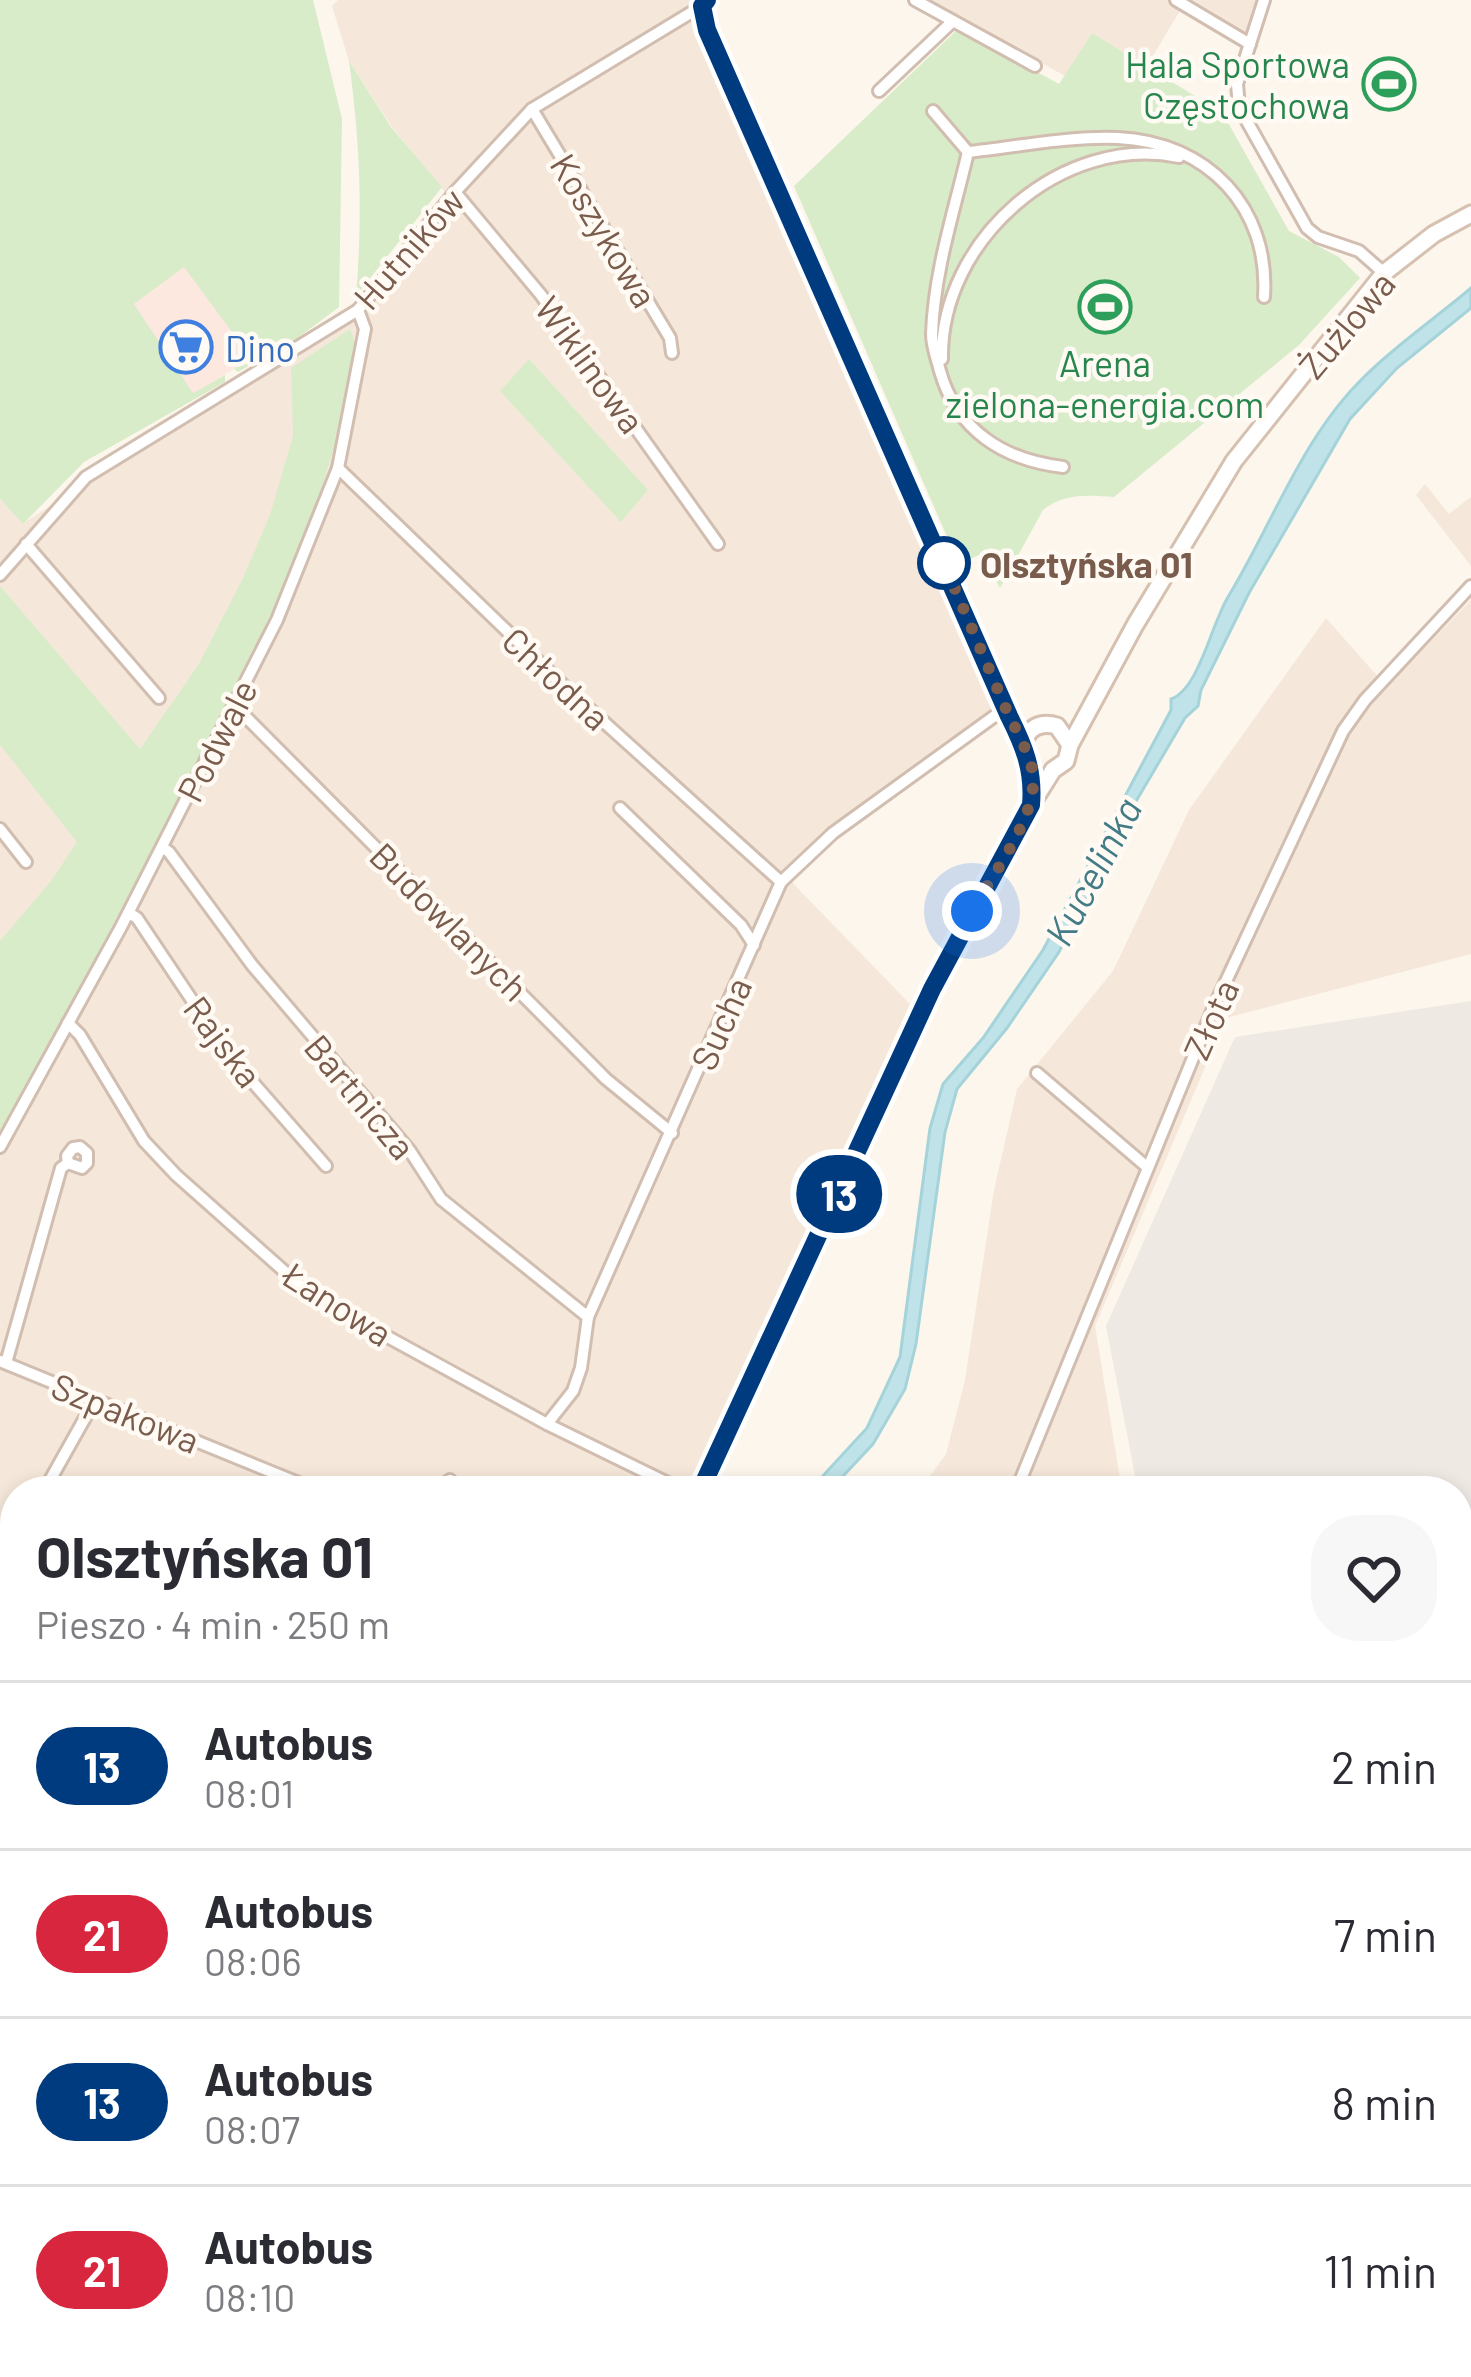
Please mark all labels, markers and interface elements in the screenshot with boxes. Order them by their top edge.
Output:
place label: Hala Sportowa Częstochowa [1125,42,1350,126]
sports icon: Hala Sportowa Częstochowa [1361,56,1417,112]
street label: Koszykowa [542,146,668,314]
street label: Hutników [344,179,472,317]
street label: Żużlowa [1289,262,1403,386]
sports icon: Arena zielona-energia.com [1077,279,1133,335]
street label: Wiklinowa [527,287,655,441]
supermarket icon: Dino [158,319,214,375]
place label: Dino [225,326,295,369]
place label: Arena zielona-energia.com [946,341,1264,425]
marker: Olsztyńska 01 [919,538,969,588]
place label: Olsztyńska 01 [980,542,1193,585]
street label: Chłodna [495,618,619,738]
street label: Podwale [167,672,265,808]
water label: Kucelinka [1033,789,1151,953]
street label: Budowlanych [362,833,538,1009]
your location [942,881,1002,941]
street label: Sucha [681,970,759,1076]
street label: Złota [1173,972,1247,1066]
street label: Rajska [176,987,272,1095]
street label: Bartnicza [297,1025,425,1167]
line badge: 13 [785,1155,893,1233]
text: 13 [820,1169,858,1219]
street label: Łanowa [274,1251,401,1354]
street label: Szpakowa [46,1363,206,1461]
button: heart [1311,1515,1437,1641]
text: Olsztyńska 01 [36,1521,373,1589]
text: Pieszo · 4 min · 250 m [36,1600,390,1647]
text: Autobus [204,1715,373,1769]
text: 2 min [1331,1739,1437,1793]
text: 13 [83,1741,121,1791]
text: 08:01 [204,1769,294,1816]
text: Autobus [204,1883,373,1937]
text: 7 min [1334,1907,1437,1961]
text: 21 [83,1909,121,1959]
text: 08:06 [204,1937,302,1984]
text: Autobus [204,2051,373,2105]
text: 8 min [1332,2075,1437,2129]
text: 13 [83,2077,121,2127]
text: 08:07 [204,2105,300,2152]
text: Autobus [204,2219,373,2273]
text: 11 min [1323,2243,1437,2297]
text: 21 [83,2245,121,2295]
text: 08:10 [204,2273,295,2320]

